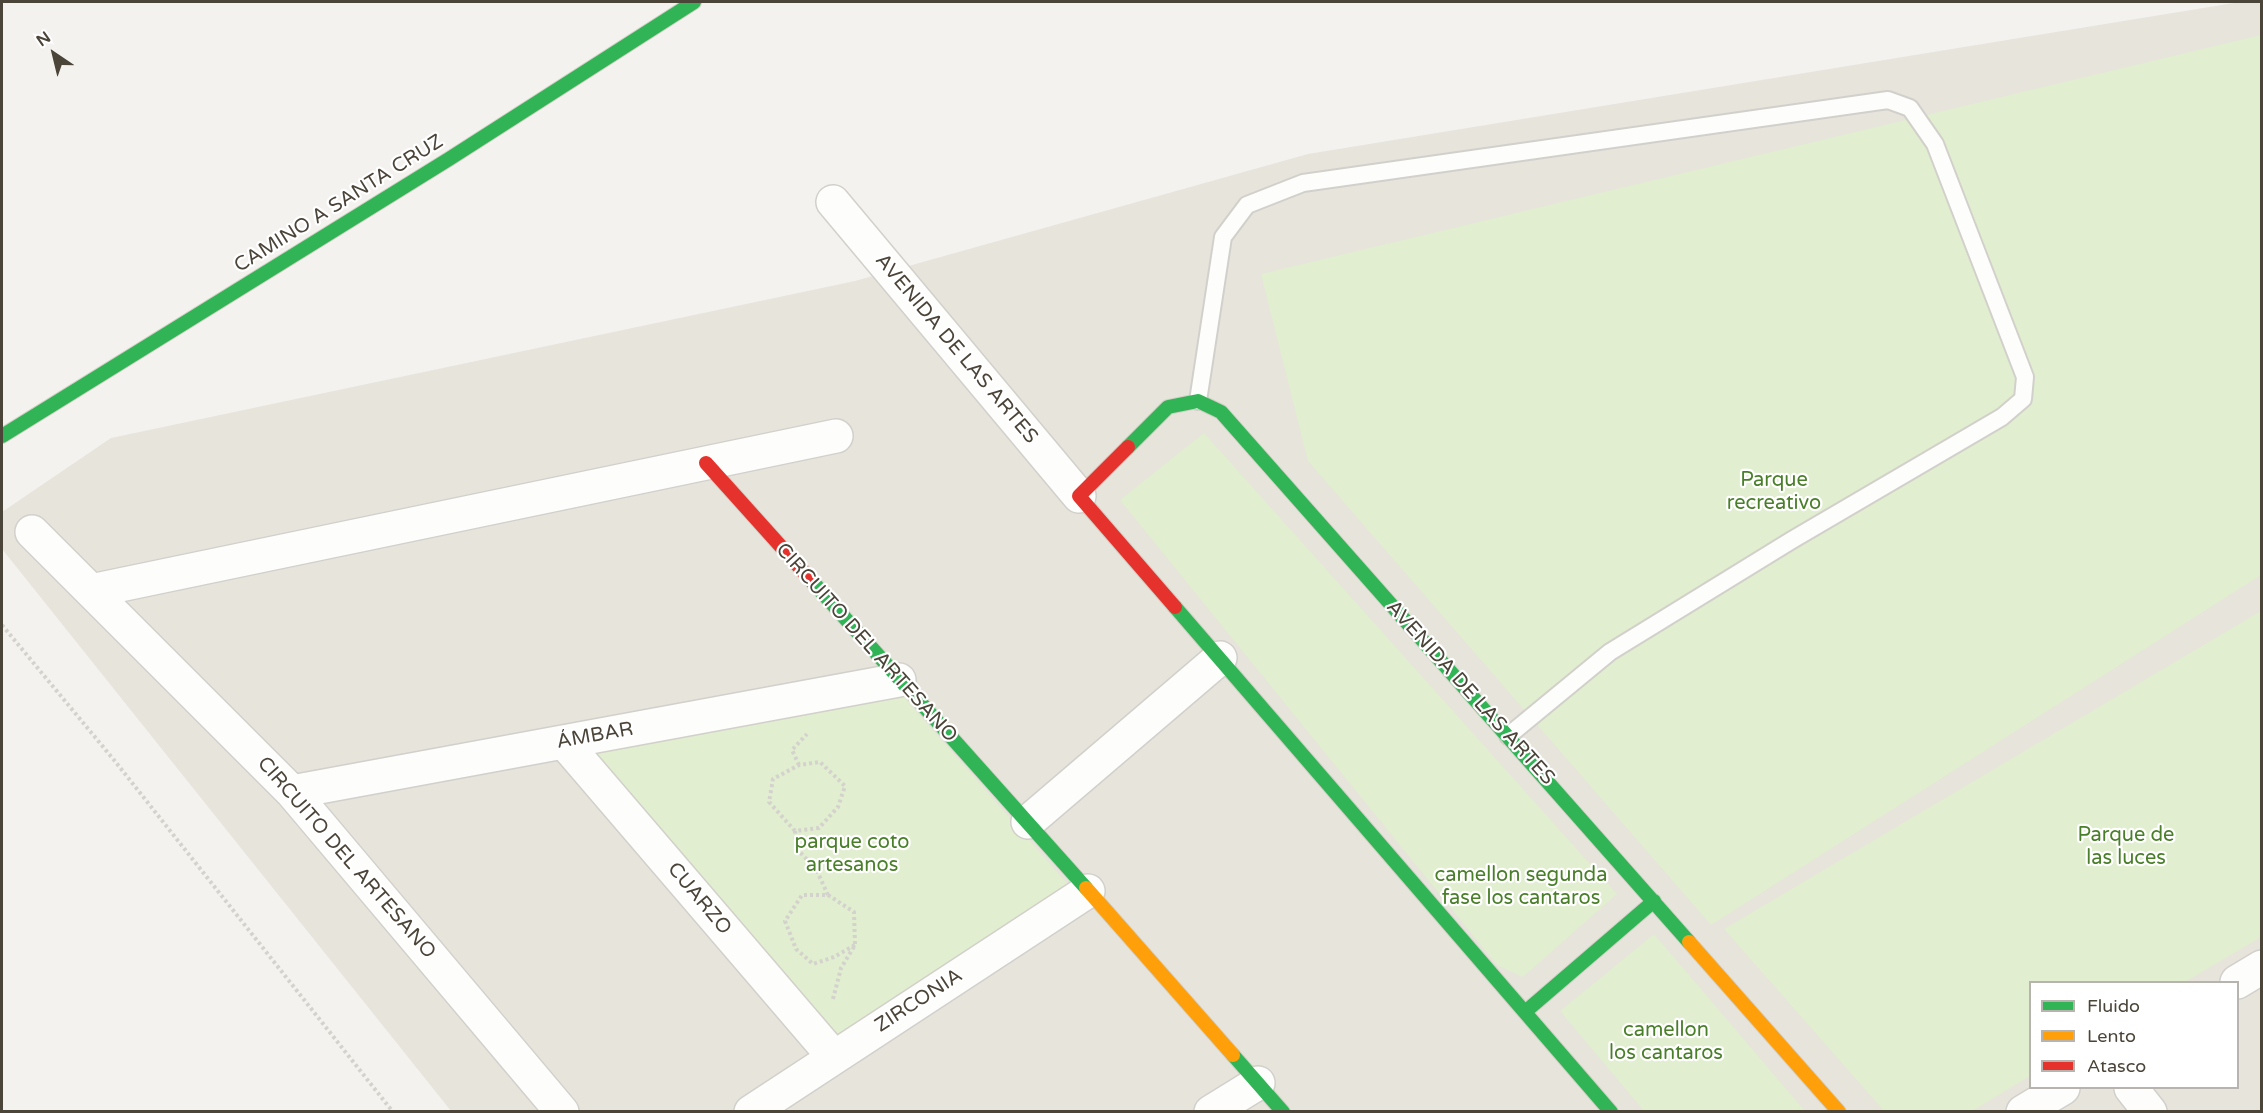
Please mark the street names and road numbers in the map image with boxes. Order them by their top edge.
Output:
street label: CAMINO A SANTA CRUZ [230,130,448,278]
street label: AVENIDA DE LAS ARTES [870,249,1042,449]
street label: CIRCUITO DEL ARTESANO [770,538,962,748]
street label: AVENIDA DE LAS ARTES [1381,596,1559,790]
street label: ÁMBAR [555,717,635,755]
street label: CIRCUITO DEL ARTESANO [252,752,440,964]
street label: CUARZO [662,858,736,940]
street label: ZIRCONIA [871,964,967,1038]

